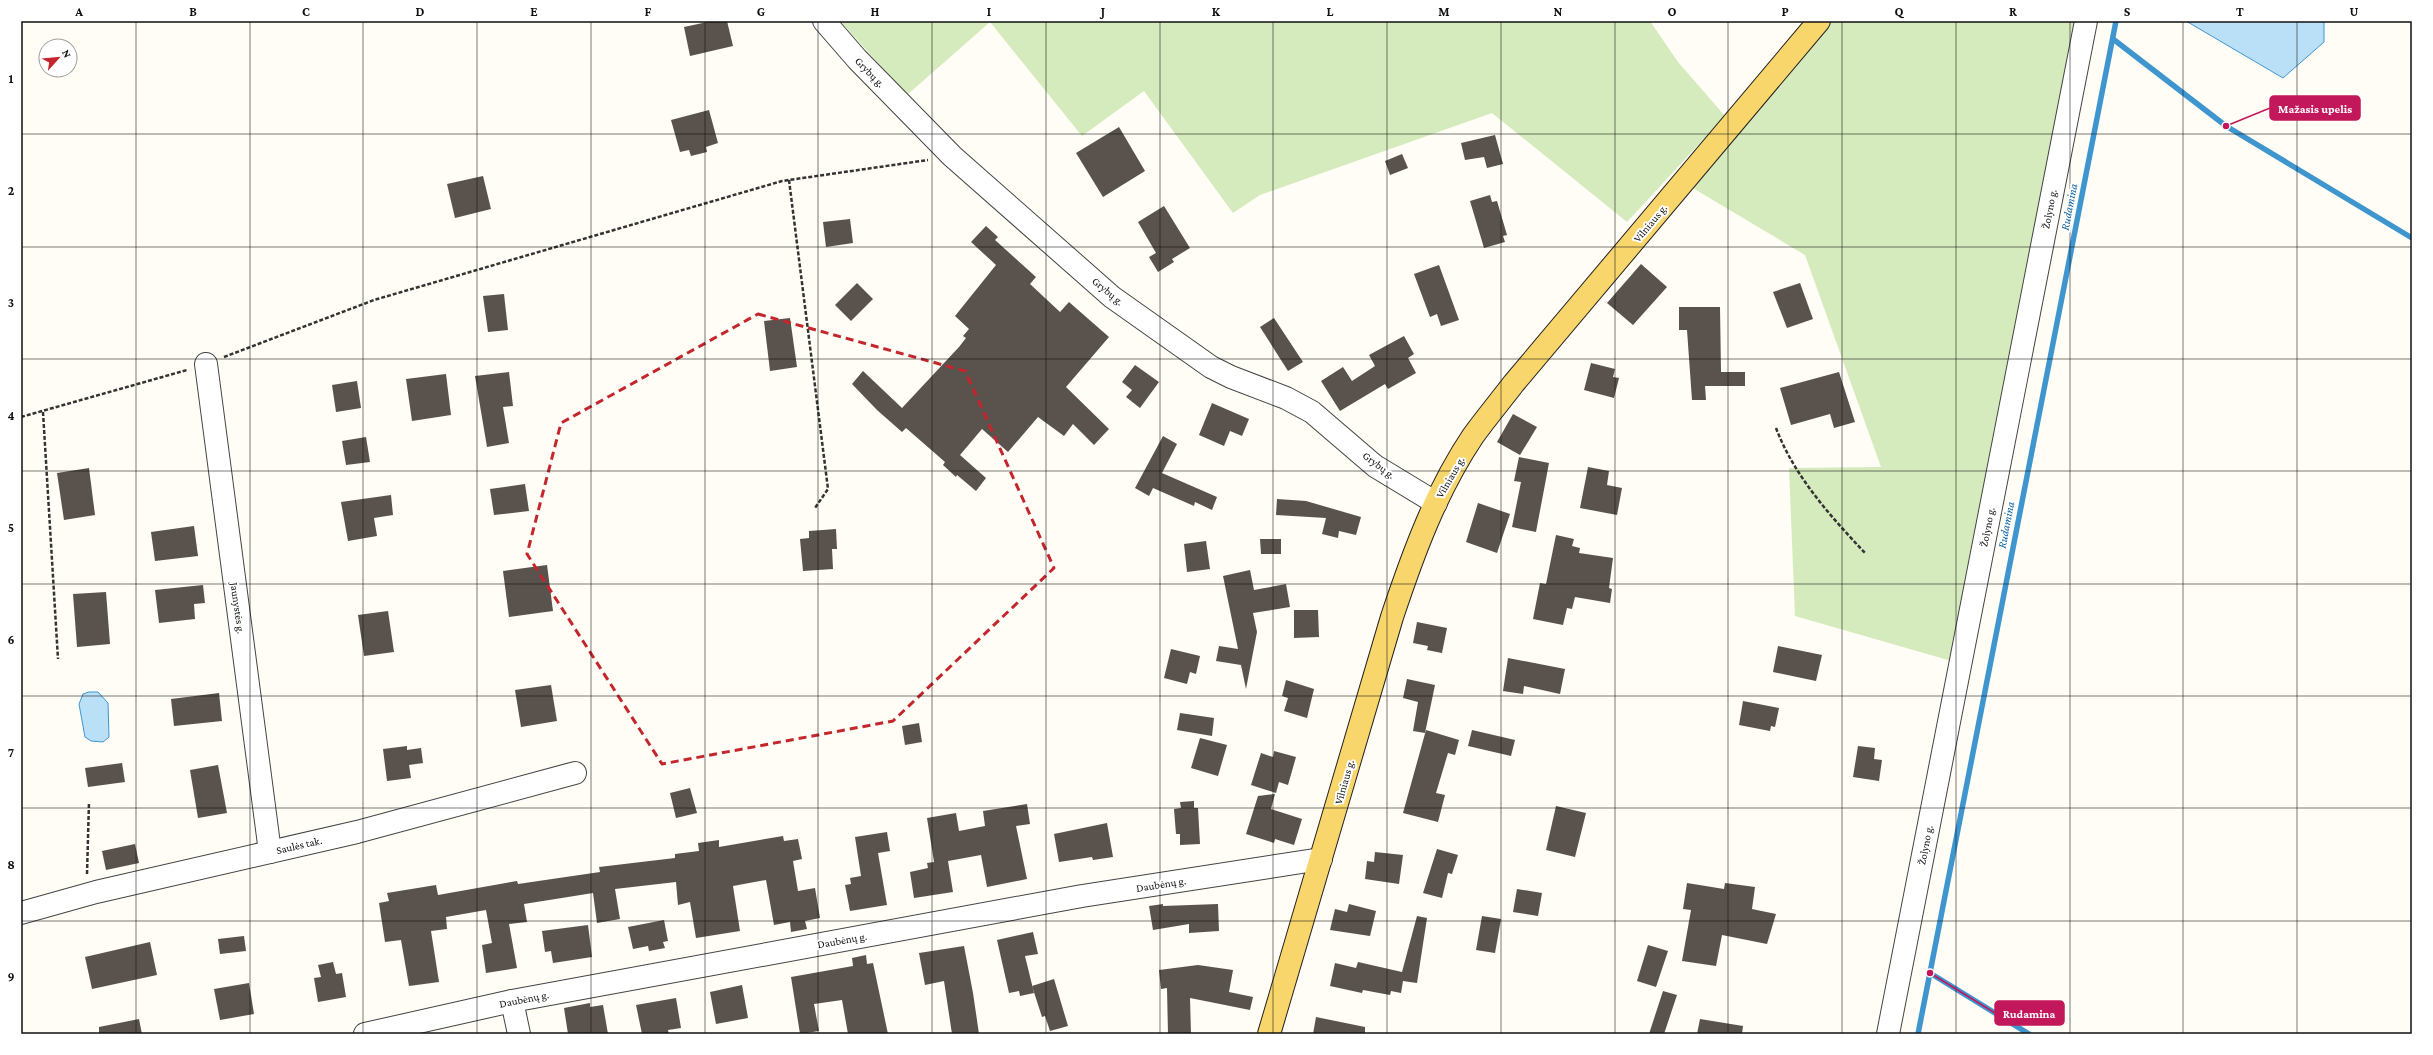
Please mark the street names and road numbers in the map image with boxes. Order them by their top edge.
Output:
street label: Grybų g. [852,54,887,90]
street label: Žolyno g. [2039,188,2060,230]
street label: Vilniaus g. [1631,202,1670,245]
street label: Grybų g. [1089,274,1126,308]
street label: Grybų g. [1360,449,1397,482]
street label: Vilniaus g. [1433,454,1467,500]
street label: Žolyno g. [1977,506,1998,548]
street label: Jaunystės g. [227,581,248,635]
street label: Vilniaus g. [1332,758,1357,806]
street label: Žolyno g. [1915,824,1936,866]
street label: Saulės tak. [275,834,323,856]
street label: Daubėnų g. [1135,874,1187,895]
street label: Daubėnų g. [816,930,868,951]
street label: Daubėnų g. [498,988,550,1011]

